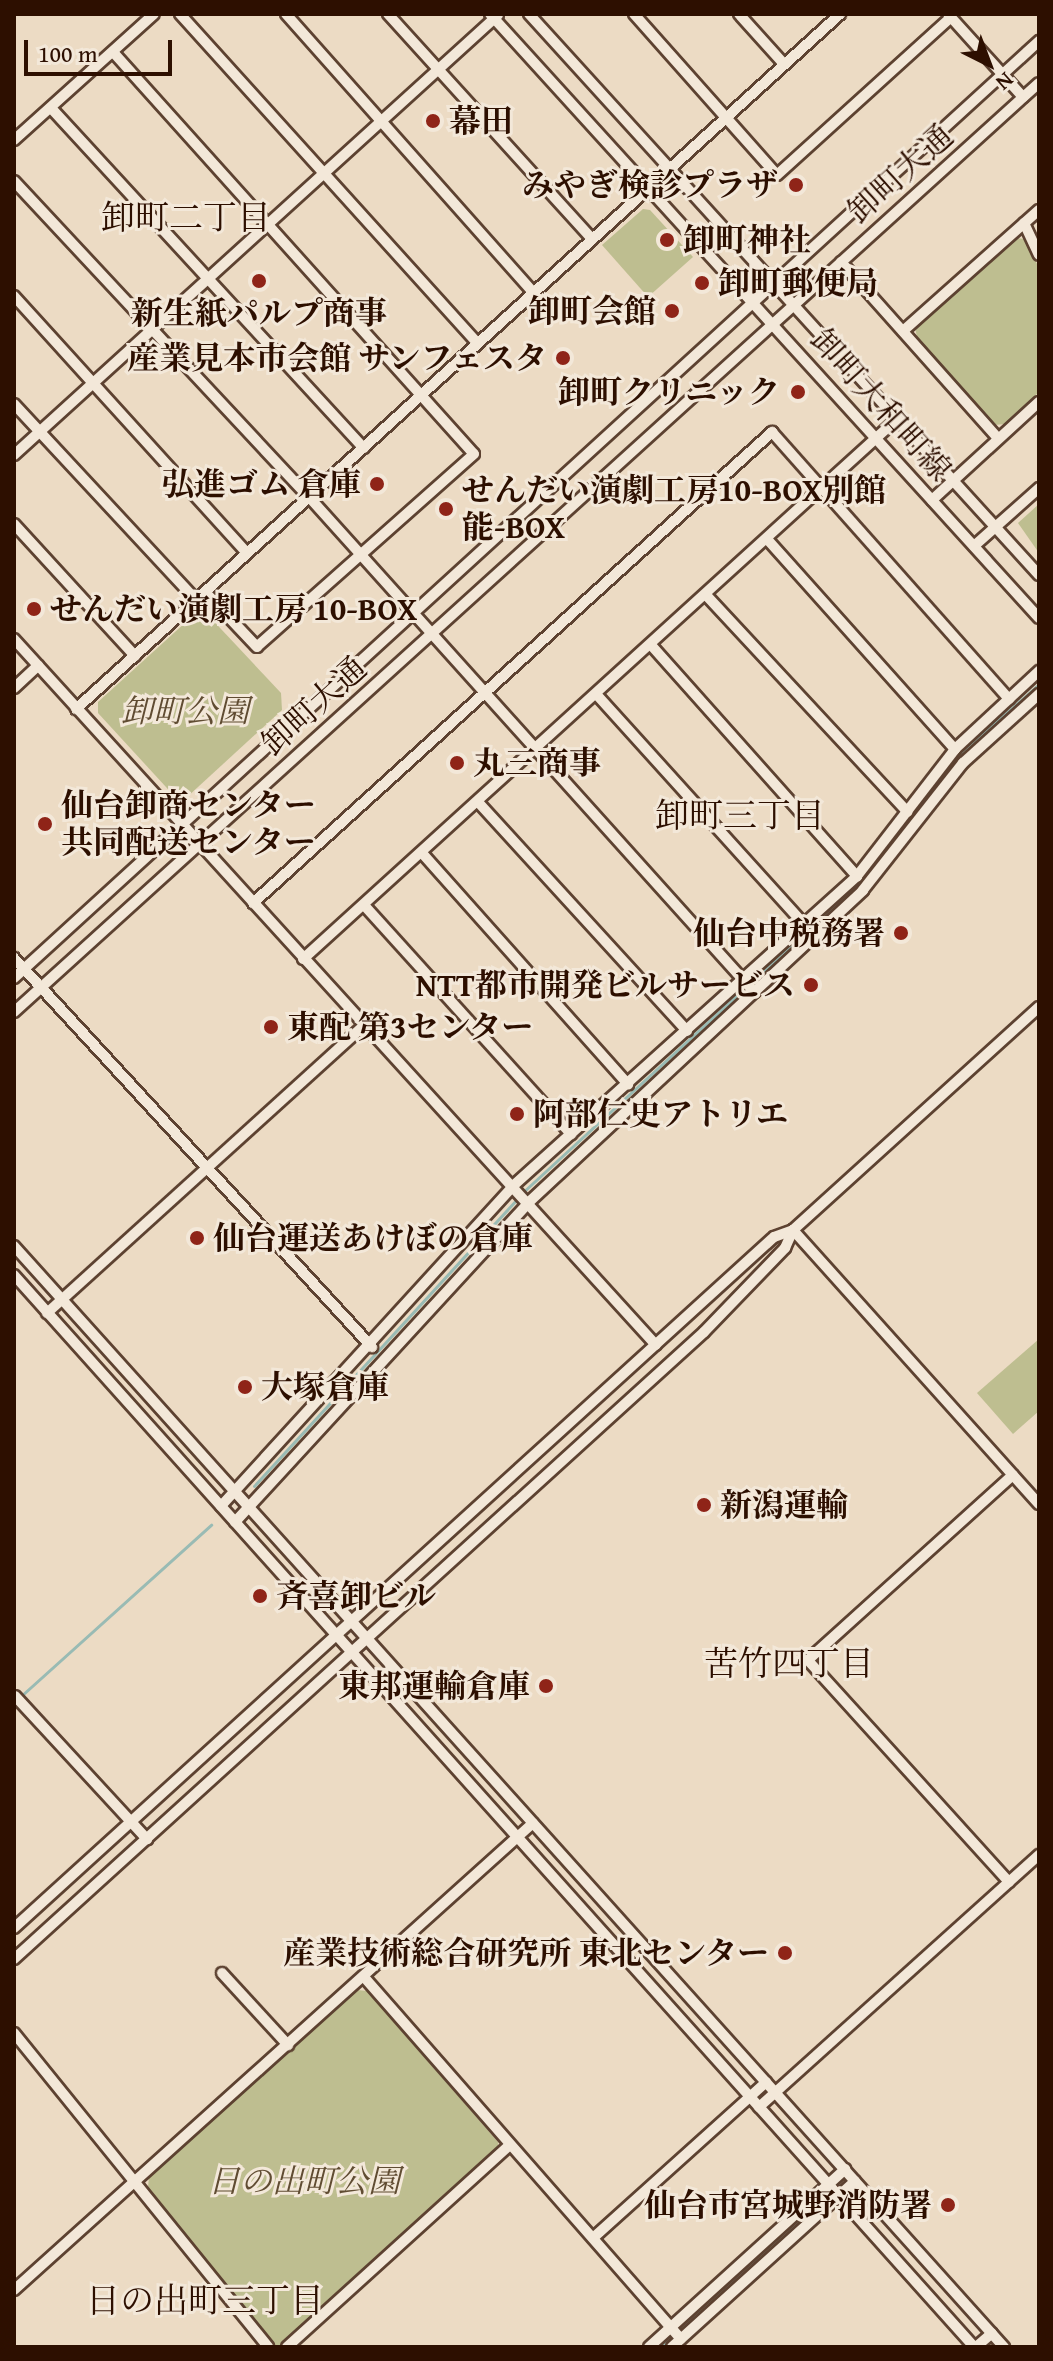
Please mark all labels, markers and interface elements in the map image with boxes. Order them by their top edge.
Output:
scale bar [28,24,176,74]
north arrow [949,24,1029,104]
text: 100 m [38,36,98,71]
text: N [989,65,1021,99]
place label: 幕田 [449,102,513,140]
marker: 幕田 [424,112,442,130]
street label: 卸町大通 [840,117,960,231]
place label: みやぎ検診プラザ [522,166,778,204]
marker: みやぎ検診プラザ [785,174,807,196]
district label: 卸町二丁目 [101,197,271,237]
place label: 卸町神社 [683,221,811,259]
marker: 卸町神社 [658,231,676,249]
place label: 卸町郵便局 [718,264,878,302]
marker: 新生紙パルプ商事 [250,272,268,290]
marker: 卸町郵便局 [693,274,711,292]
place label: 卸町会館 [528,292,656,330]
place label: 新生紙パルプ商事 [131,294,387,332]
marker: 卸町会館 [663,302,681,320]
street label: 卸町大和町線 [802,321,960,489]
place label: 産業見本市会館 サンフェスタ [124,339,547,377]
marker: 産業見本市会館 サンフェスタ [554,349,572,367]
place label: 卸町クリニック [556,373,780,411]
marker: 卸町クリニック [787,381,809,403]
place label: 弘進ゴム 倉庫 [162,465,361,503]
place label: せんだい演劇工房10-BOX別館 能-BOX [462,472,886,547]
marker: 弘進ゴム 倉庫 [368,475,386,493]
marker: せんだい演劇工房10-BOX別館 能-BOX [437,500,455,518]
place label: せんだい演劇工房 10-BOX [50,590,417,628]
marker: せんだい演劇工房 10-BOX [25,600,43,618]
street label: 卸町大通 [254,649,374,763]
park label: 卸町公園 [121,692,249,730]
place label: 丸三商事 [473,744,601,782]
marker: 丸三商事 [448,754,466,772]
place label: 仙台卸商センター 共同配送センター [61,787,317,862]
district label: 卸町三丁目 [655,795,825,835]
marker: 仙台卸商センター 共同配送センター [36,815,54,833]
place label: 仙台中税務署 [693,914,885,952]
marker: 仙台中税務署 [892,924,910,942]
place label: NTT都市開発ビルサービス [416,966,795,1004]
marker: NTT都市開発ビルサービス [802,976,820,994]
place label: 東配 第3センター [287,1008,535,1046]
marker: 東配 第3センター [262,1018,280,1036]
place label: 阿部仁史アトリエ [533,1095,789,1133]
marker: 阿部仁史アトリエ [508,1105,526,1123]
place label: 仙台運送あけぼの倉庫 [213,1219,533,1257]
marker: 仙台運送あけぼの倉庫 [188,1229,206,1247]
place label: 大塚倉庫 [261,1368,389,1406]
marker: 大塚倉庫 [236,1378,254,1396]
place label: 新潟運輸 [720,1486,848,1524]
marker: 新潟運輸 [695,1496,713,1514]
place label: 斉喜卸ビル [276,1577,436,1615]
marker: 斉喜卸ビル [251,1587,269,1605]
district label: 苦竹四丁目 [704,1643,874,1683]
place label: 東邦運輸倉庫 [338,1667,530,1705]
marker: 東邦運輸倉庫 [537,1677,555,1695]
place label: 産業技術総合研究所 東北センター [282,1934,769,1972]
marker: 産業技術総合研究所 東北センター [776,1944,794,1962]
park label: 日の出町公園 [208,2162,400,2200]
place label: 仙台市宮城野消防署 [644,2186,932,2224]
marker: 仙台市宮城野消防署 [939,2196,957,2214]
district label: 日の出町三丁目 [86,2280,324,2320]

